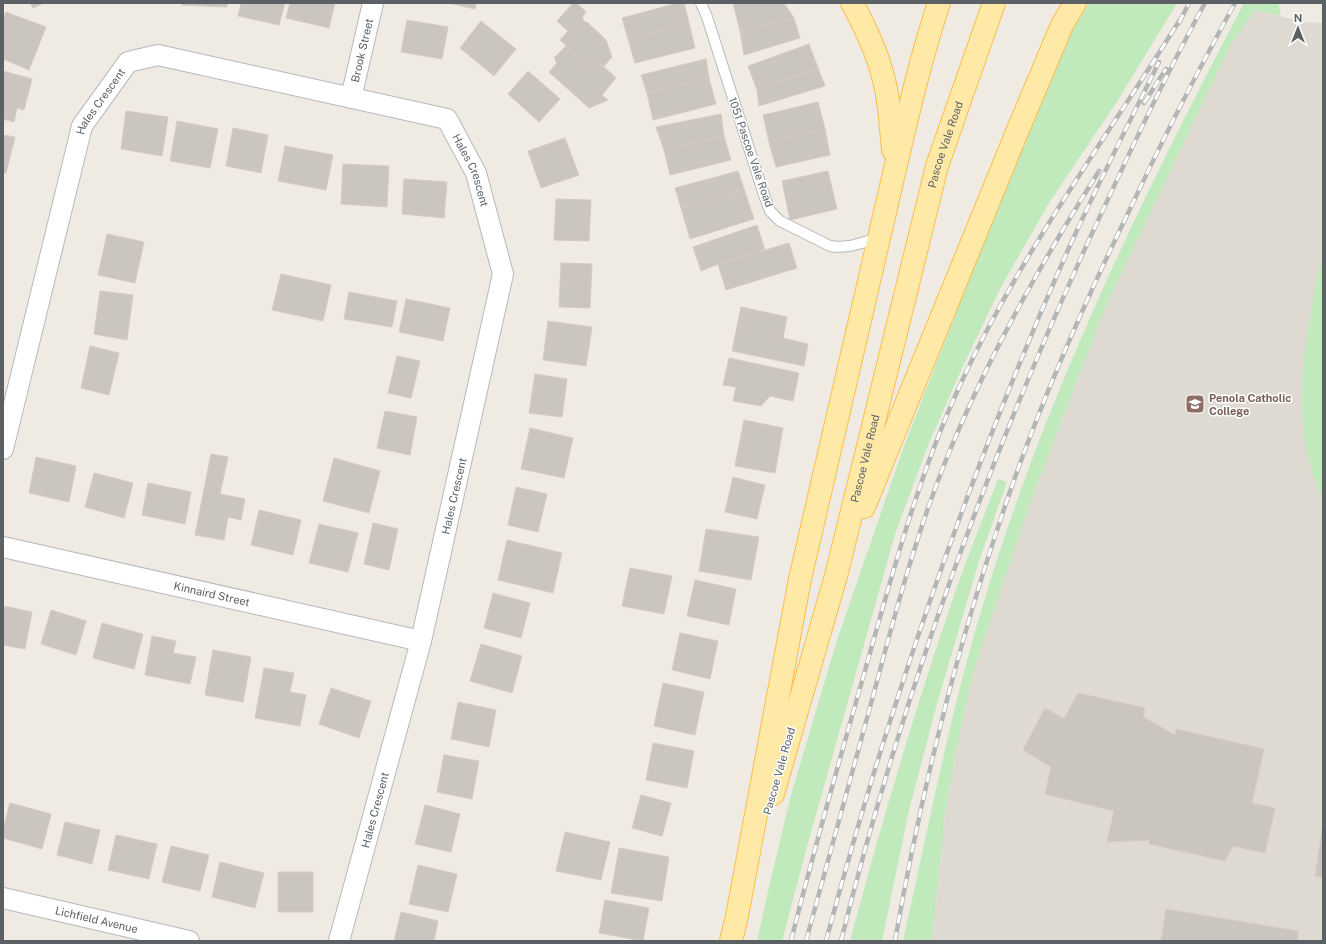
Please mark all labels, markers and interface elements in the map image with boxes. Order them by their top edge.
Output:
north arrow [1278,8,1318,48]
text: N [1294,12,1302,24]
street label: Brook Street [349,17,375,83]
street label: Hales Crescent [74,66,127,136]
street label: 1051 Pascoe Vale Road [727,95,775,209]
street label: Pascoe Vale Road [926,100,965,189]
street label: Hales Crescent [450,132,491,208]
place label: Penola Catholic College [1209,392,1291,417]
school or university icon: Penola Catholic College [1184,393,1206,415]
street label: Pascoe Vale Road [848,413,882,504]
street label: Hales Crescent [439,457,469,535]
street label: Kinnaird Street [173,580,251,608]
street label: Pascoe Vale Road [761,726,797,816]
street label: Hales Crescent [359,771,391,849]
street label: Lichfield Avenue [54,904,139,935]

